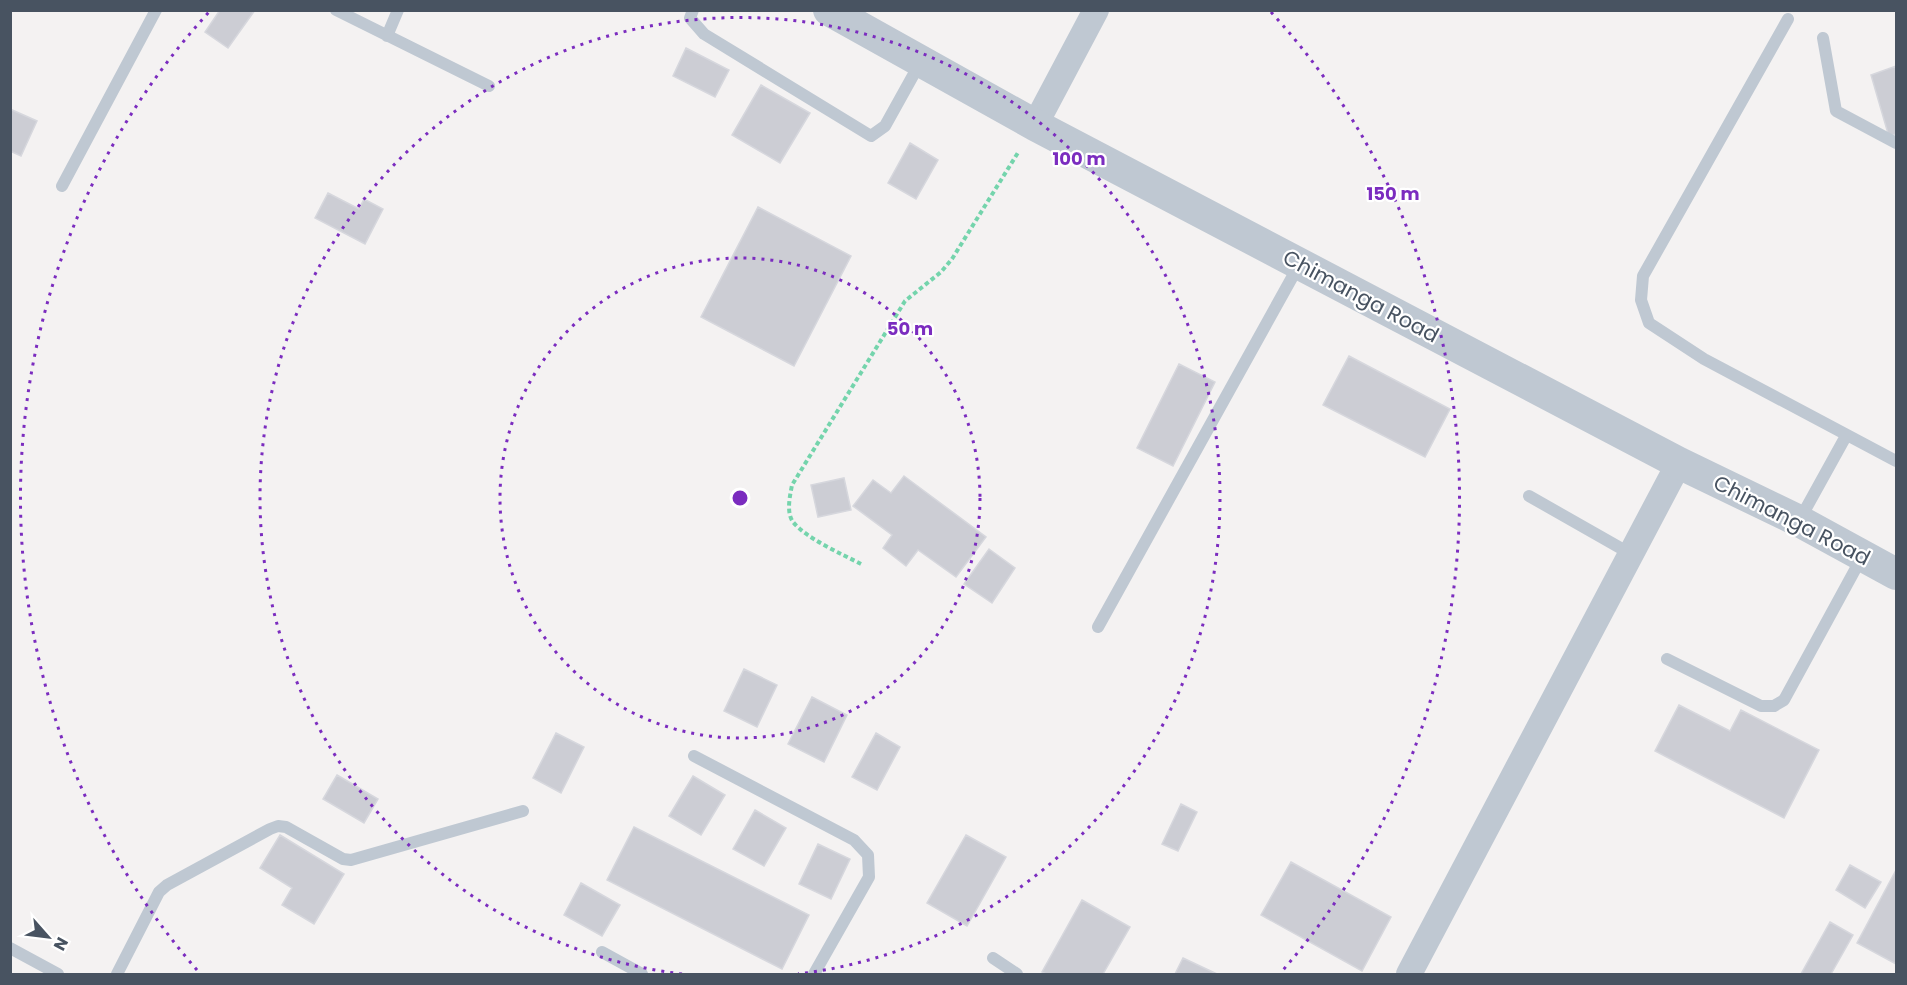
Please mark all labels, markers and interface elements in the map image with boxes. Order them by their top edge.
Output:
text: 100 m [1052,146,1106,171]
text: 150 m [1366,181,1420,206]
street label: Chimanga Road [1278,243,1444,349]
text: 50 m [887,316,933,341]
street label: Chimanga Road [1708,468,1876,572]
centre of rings [730,488,750,508]
north arrow [18,907,78,967]
text: N [48,933,74,955]

